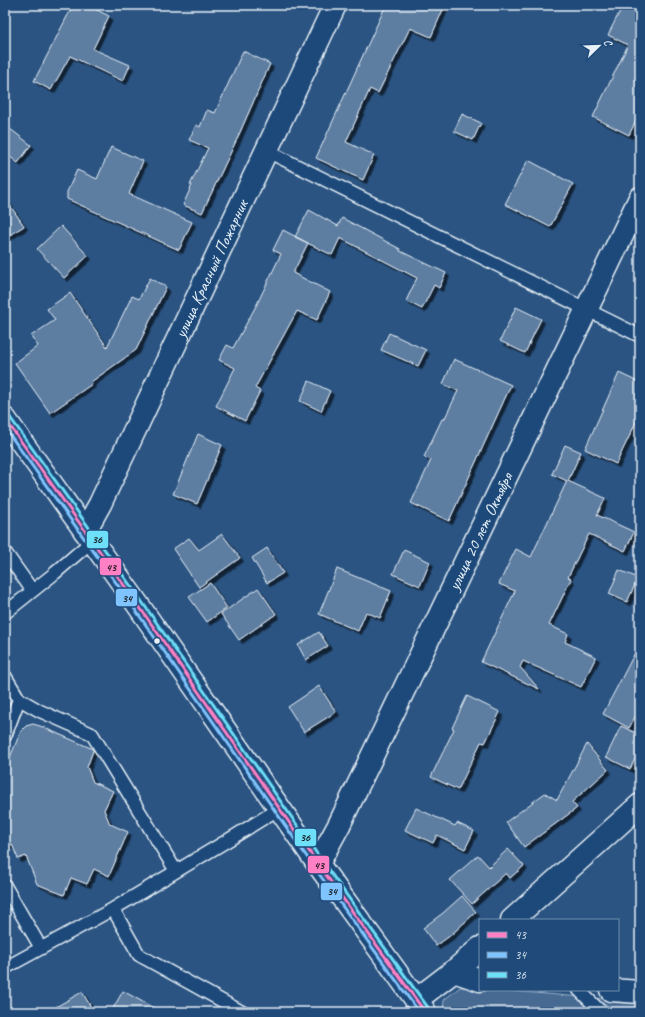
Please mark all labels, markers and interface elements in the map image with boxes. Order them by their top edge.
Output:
north arrow [579,26,619,66]
text: С [601,37,616,49]
street label: улица Красный Пожарник [169,195,254,342]
street label: улица 20 лет Октября [443,468,518,595]
line badge: 36 [86,530,109,549]
text: 36 [92,532,103,546]
line badge: 43 [99,557,122,576]
text: 43 [106,560,117,574]
line badge: 34 [115,588,138,607]
text: 34 [122,591,134,605]
unlabelled marker [152,636,162,646]
line badge: 36 [294,828,317,847]
text: 36 [300,830,311,844]
line badge: 43 [307,855,330,874]
text: 43 [314,858,325,872]
line badge: 34 [320,882,343,901]
text: 34 [327,884,339,898]
legend [479,919,619,991]
text: 43 [515,927,527,943]
text: 34 [515,947,527,963]
text: 36 [515,967,526,983]

